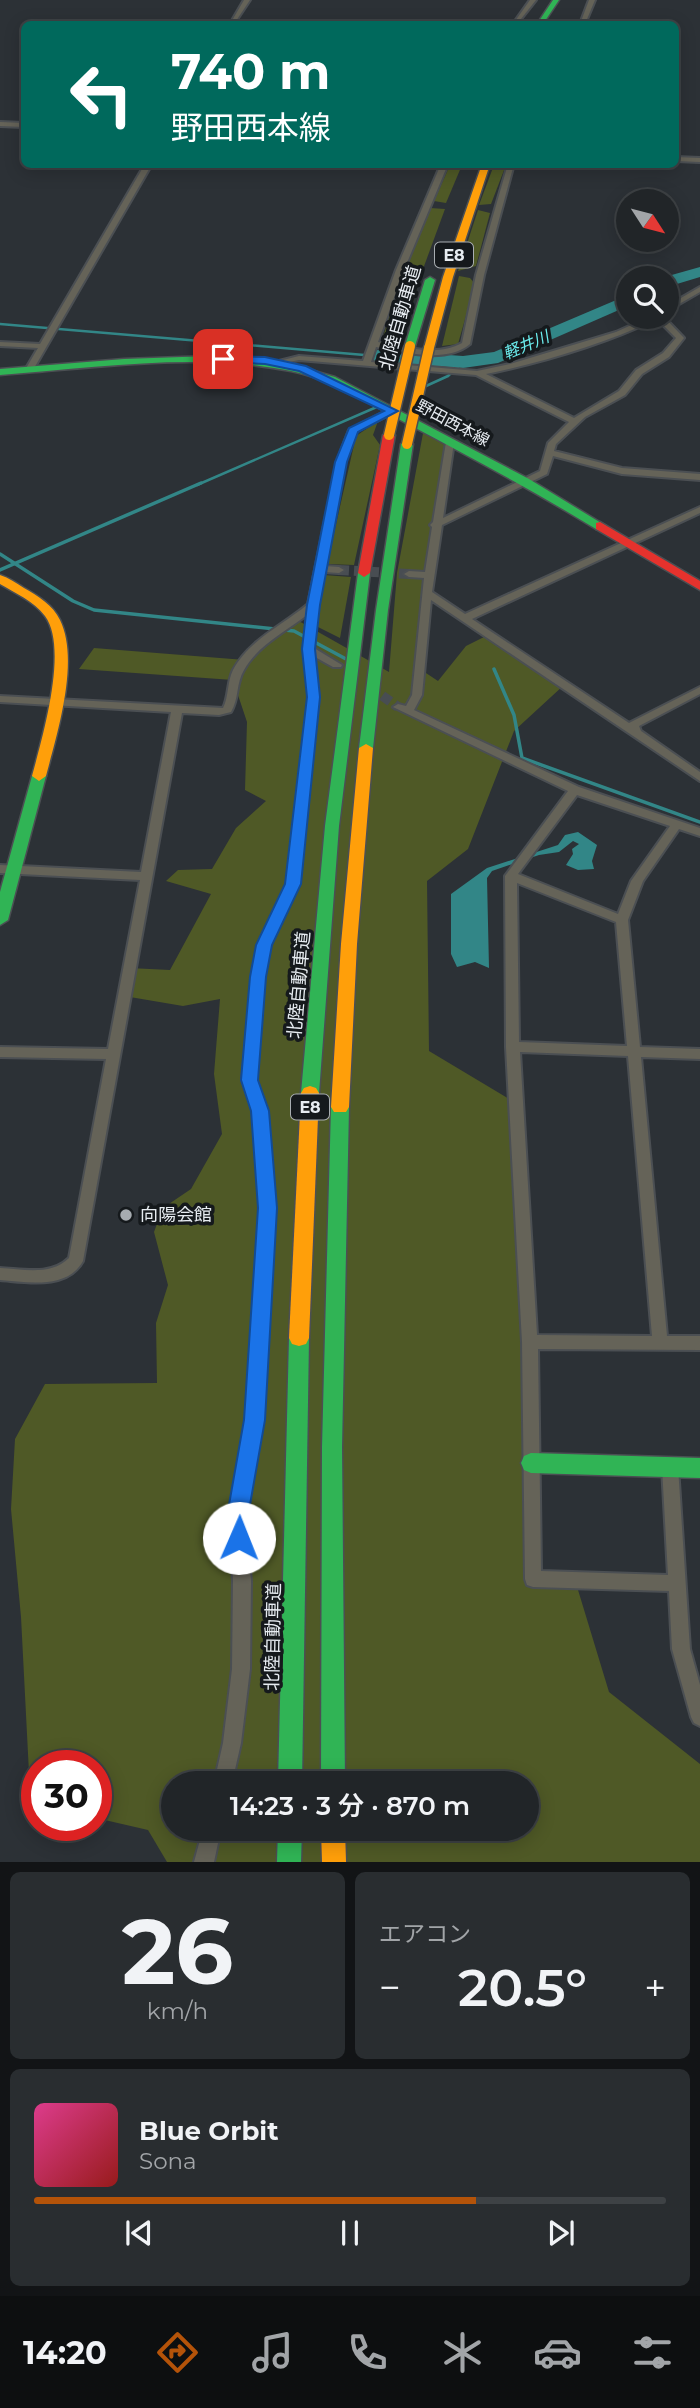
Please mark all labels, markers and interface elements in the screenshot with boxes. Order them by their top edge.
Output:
text: 740 m [171,42,331,101]
icon: left [56,49,147,140]
text: 野田西本線 [171,108,331,147]
north arrow [616,189,679,252]
map controls [616,189,679,329]
road number: E8 [435,243,473,268]
street label: 北陸自動車道 [375,263,425,373]
button: search [616,266,679,329]
water label: 軽井川 [500,326,554,363]
pin [193,329,253,389]
icon: arrive [204,340,242,378]
street label: 野田西本線 [413,396,493,450]
street label: 北陸自動車道 [283,930,315,1040]
road number: E8 [291,1094,329,1120]
place label: 向陽会館 [140,1204,212,1226]
marker: 向陽会館 [118,1207,134,1223]
position arrow [202,1501,276,1575]
street label: 北陸自動車道 [261,1583,285,1691]
speed limit sign: 30 [21,1750,112,1841]
text: 14:23 · 3 分 · 870 m [230,1790,470,1822]
text: 26 [122,1896,233,2007]
text: エアコン [379,1920,471,1948]
text: 20.5° [458,1956,587,2019]
text: − [379,1964,401,2011]
text: + [644,1964,666,2011]
text: km/h [147,1997,208,2025]
text: Blue Orbit [139,2115,278,2147]
text: Sona [139,2147,197,2175]
icon: previous [120,2214,158,2252]
icon: pause [331,2214,369,2252]
icon: next [542,2214,580,2252]
icon: directions [153,2328,202,2377]
icon: music [248,2328,297,2377]
icon: phone [343,2328,392,2377]
icon: climate [438,2328,487,2377]
icon: car [533,2328,582,2377]
icon: filters [628,2328,677,2377]
text: 14:20 [23,2333,107,2372]

